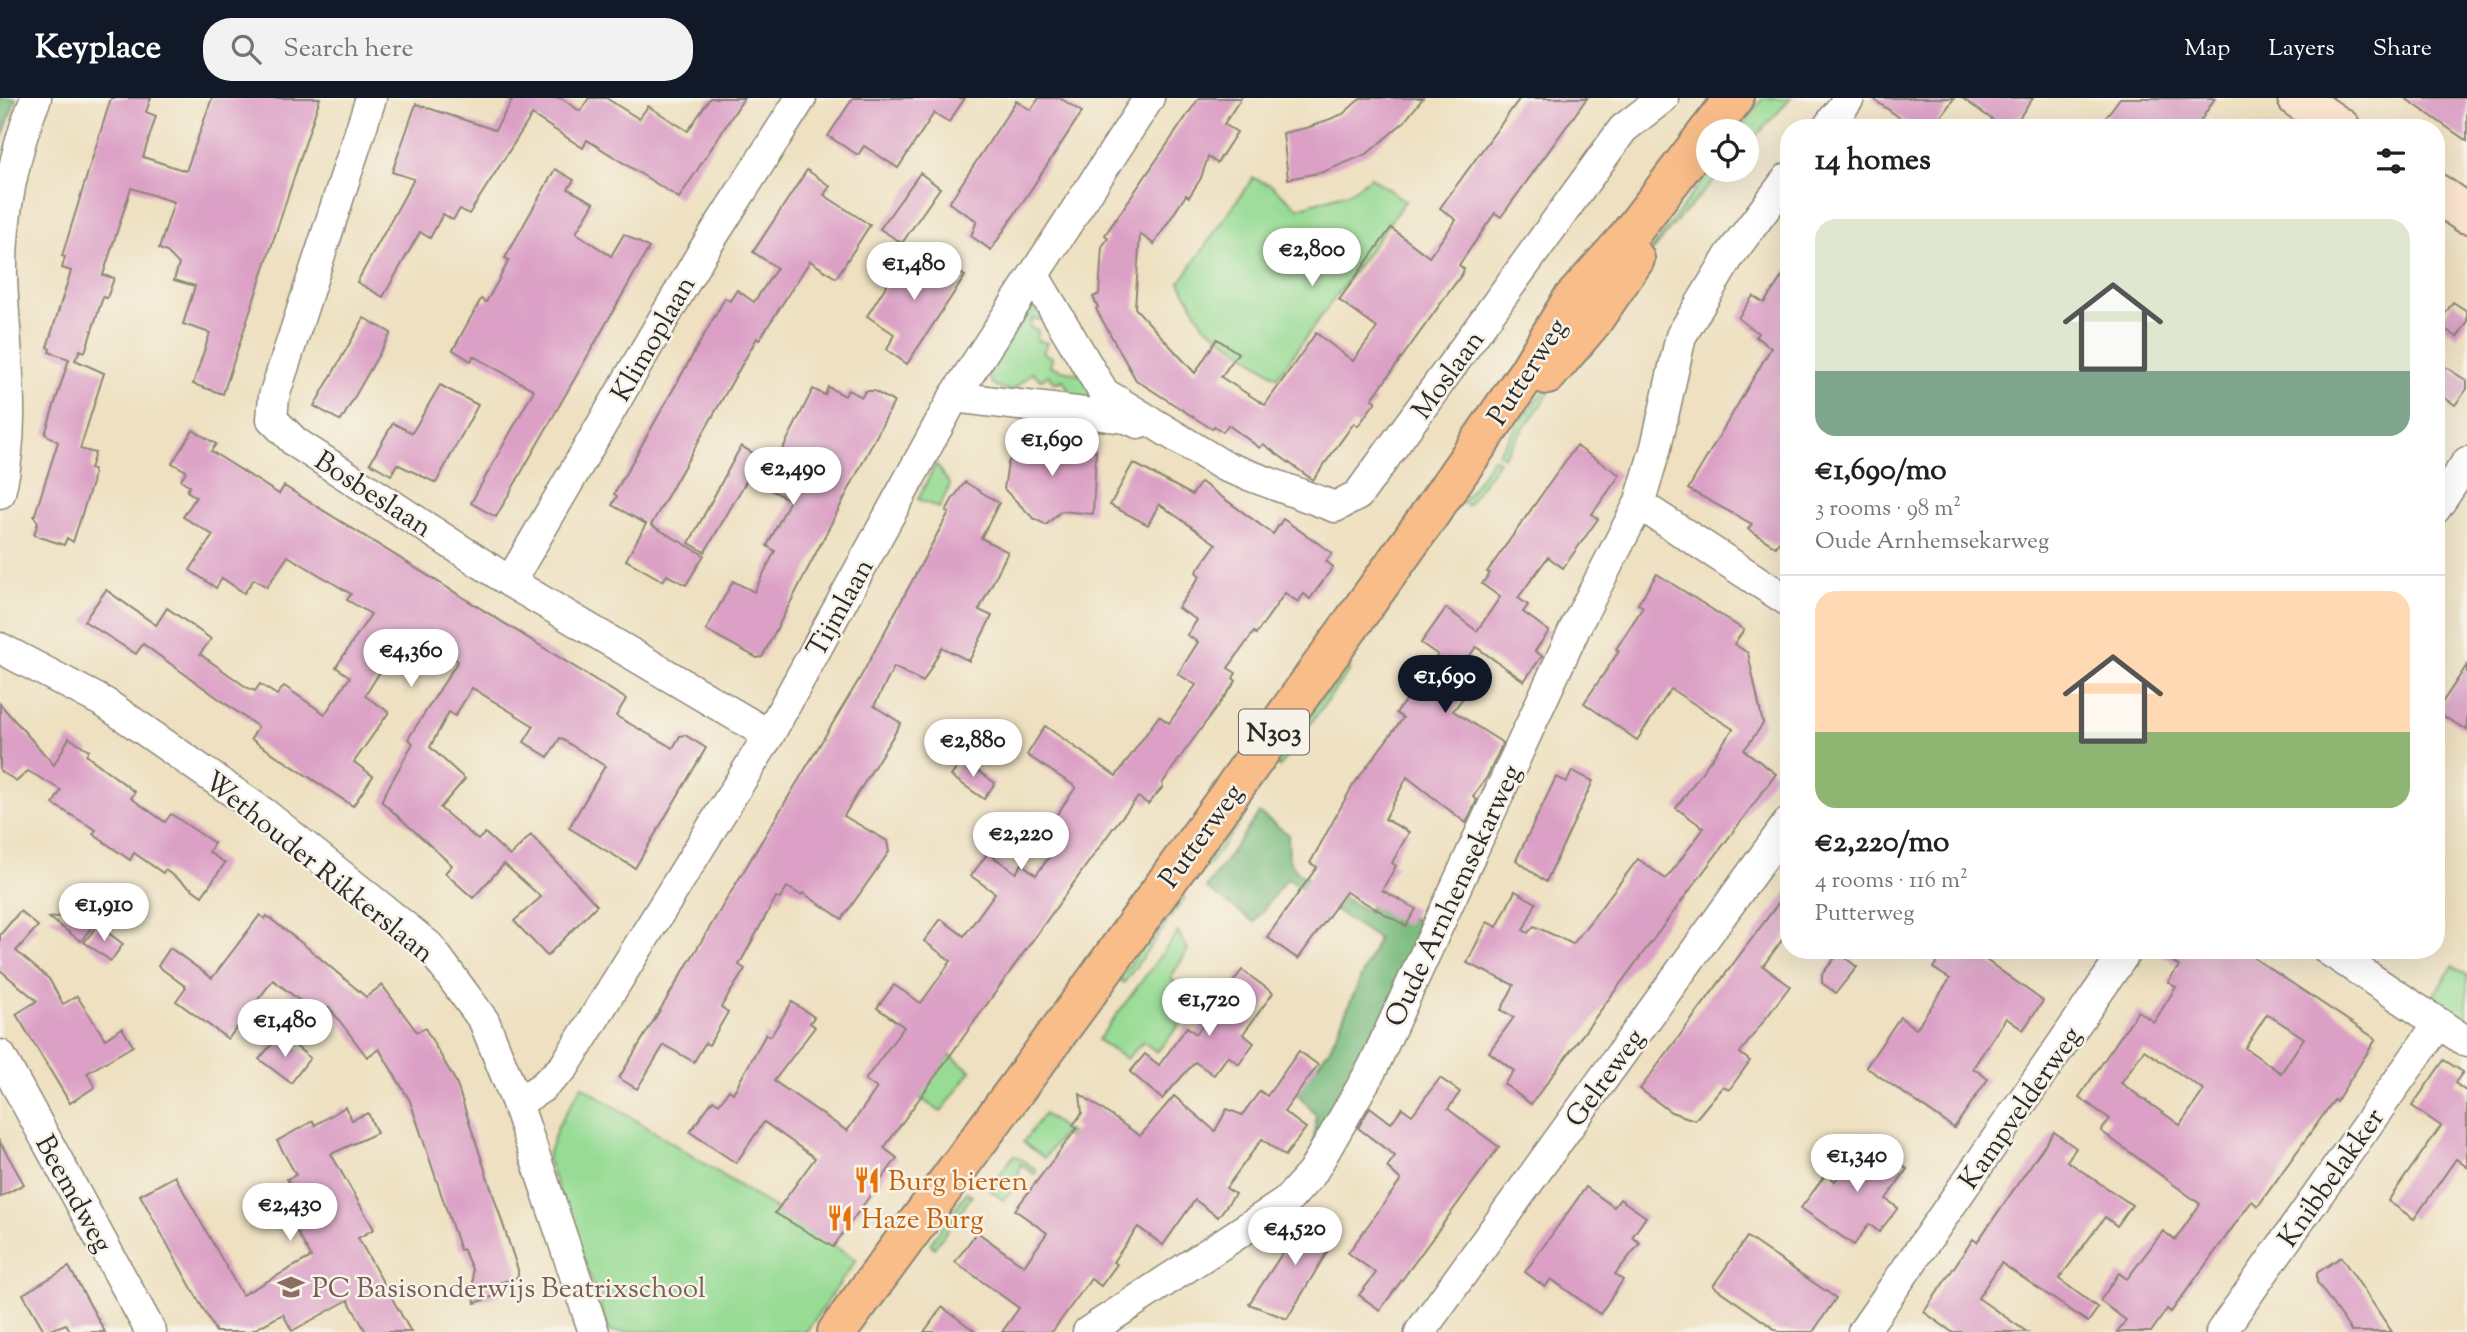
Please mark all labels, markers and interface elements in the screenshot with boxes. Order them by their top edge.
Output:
search box [203,18,693,81]
text: Keyplace [35,25,161,73]
icon: search [227,30,265,68]
text: Search here [283,31,414,68]
text: Map [2184,32,2230,66]
text: Layers [2268,32,2335,66]
text: Share [2373,32,2432,66]
map controls [1696,119,1759,182]
button: locate [1696,119,1759,182]
text: 14 homes [1815,140,1931,183]
icon: filters [2372,142,2410,180]
pin: €2,800 [1255,228,1369,288]
text: €2,800 [1279,234,1345,267]
pin: €1,480 [857,242,971,302]
text: €1,480 [883,248,945,281]
icon: home [2050,264,2176,390]
street label: Klimoplaan [602,269,707,410]
street label: Putterweg [1479,311,1578,434]
street label: Moslaan [1403,323,1496,429]
pin: €1,690 [995,418,1109,478]
text: €1,690 [1021,424,1083,457]
street label: Bosbeslaan [306,442,439,549]
pin: €2,490 [736,448,850,507]
text: €1,690/mo [1815,450,1947,493]
text: €2,490 [760,453,826,486]
text: 3 rooms · 98 m² [1815,493,1961,526]
text: Oude Arnhemsekarweg [1815,526,2049,559]
street label: Tijmlaan [798,552,885,665]
pin: €4,360 [354,630,468,689]
text: €4,360 [379,635,443,668]
icon: home [2050,636,2176,762]
pin: €1,690 [1388,656,1502,715]
text: €1,690 [1414,661,1476,694]
road number: N303 [1239,710,1309,754]
pin: €2,880 [916,720,1030,779]
text: €2,880 [940,725,1006,758]
street label: Oude Arnhemsekarweg [1376,759,1533,1034]
street label: Wethouder Rikkerslaan [194,763,442,974]
street label: Putterweg [1151,776,1254,897]
pin: €2,220 [964,812,1078,872]
text: €2,220 [989,818,1053,851]
text: €2,220/mo [1815,822,1949,865]
text: 4 rooms · 116 m² [1815,865,1968,898]
pin: €1,910 [47,884,161,943]
text: €1,910 [75,889,133,922]
text: Putterweg [1815,898,1914,931]
pin: €1,720 [1152,978,1266,1038]
text: €1,720 [1178,984,1240,1017]
pin: €1,480 [228,1000,342,1059]
text: €1,480 [254,1005,316,1038]
street label: Kampvelderweg [1950,1019,2093,1198]
street label: Gelreweg [1557,1021,1656,1136]
street label: Knibbelakker [2270,1100,2396,1257]
street label: Beemdweg [24,1128,121,1261]
pin: €1,340 [1800,1134,1914,1194]
text: €1,340 [1827,1140,1887,1173]
place label: Burg bieren [888,1163,1028,1203]
restaurant icon: Burg bieren [852,1165,882,1195]
pin: €2,430 [233,1184,347,1243]
text: €2,430 [258,1189,322,1222]
place label: Haze Burg [861,1201,984,1241]
restaurant icon: Haze Burg [825,1203,855,1233]
pin: €4,520 [1238,1208,1352,1267]
text: €4,520 [1264,1213,1326,1246]
place label: PC Basisonderwijs Beatrixschool [312,1270,706,1310]
school or university icon: PC Basisonderwijs Beatrixschool [276,1272,306,1302]

